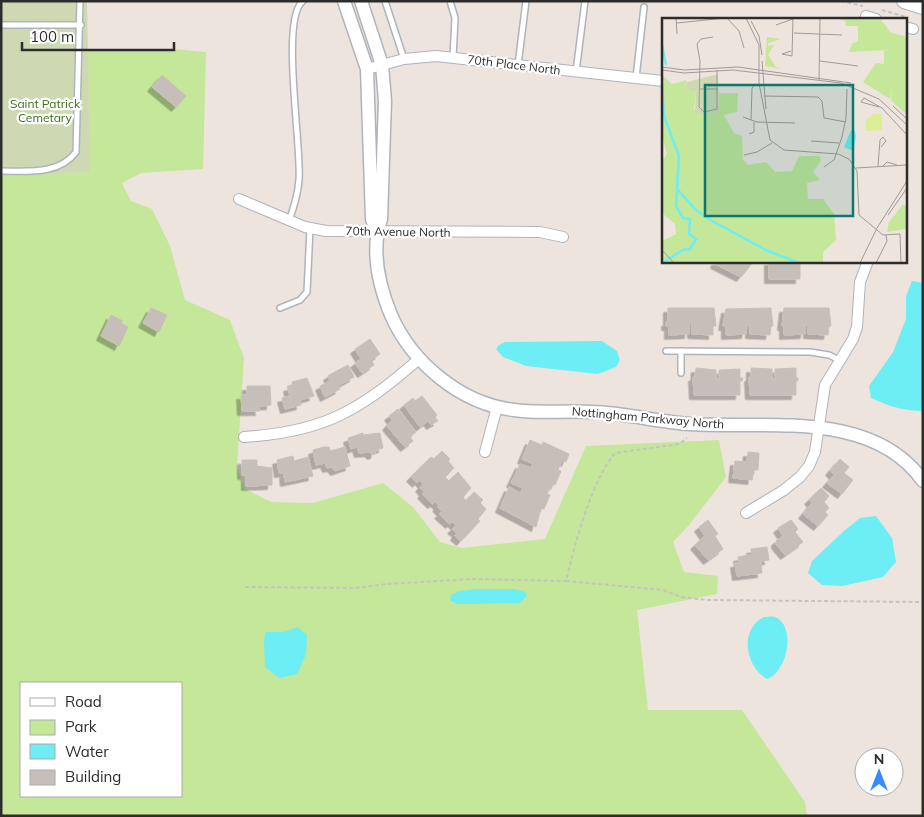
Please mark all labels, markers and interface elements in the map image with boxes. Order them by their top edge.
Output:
inset map [662,18,906,262]
scale bar [22,20,175,52]
text: 100 m [30,27,74,46]
street label: 70th Place North [467,51,562,78]
park label: Saint Patrick Cemetary [10,96,81,125]
street label: 70th Avenue North [345,223,451,240]
street label: Nottingham Parkway North [571,403,725,432]
legend [20,682,182,797]
text: Road [65,692,102,711]
text: Park [65,717,97,736]
text: Water [65,742,109,761]
north arrow [854,747,904,797]
text: N [874,750,884,768]
text: Building [65,767,121,786]

